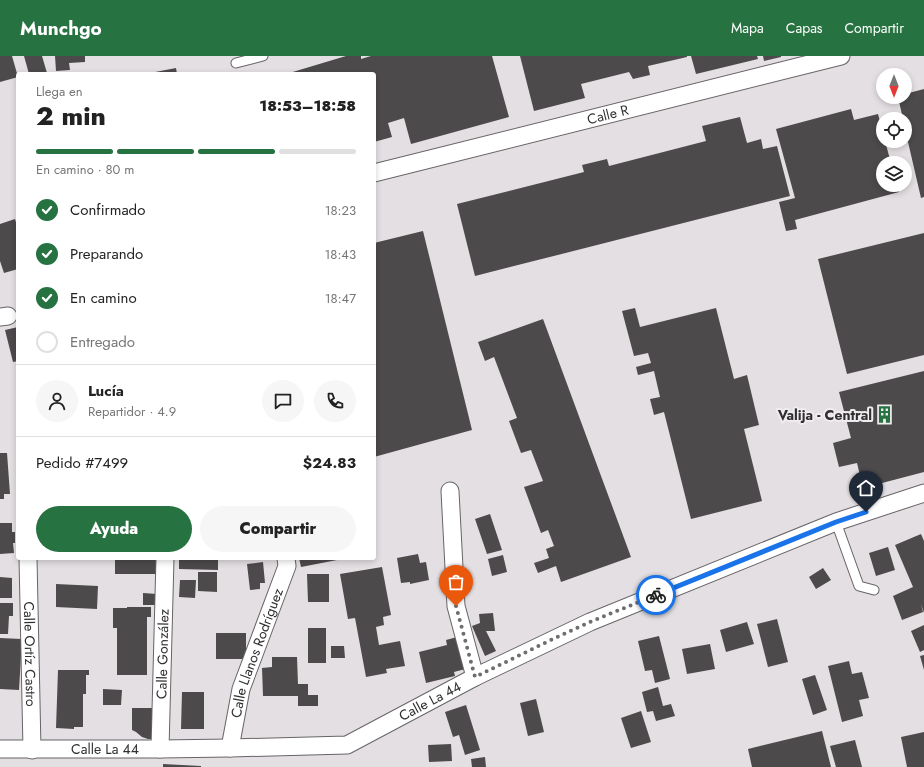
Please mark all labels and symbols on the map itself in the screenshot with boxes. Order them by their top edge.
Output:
north arrow [876,68,912,104]
street label: Calle R [585,100,631,129]
place label: Valija - Central [777,405,872,425]
building icon: Valija - Central [875,405,895,425]
pin [849,471,883,512]
pin [439,565,473,606]
courier [636,575,676,615]
street label: Calle Llanos Rodríguez [226,585,288,719]
street label: Calle Ortíz Castro [19,601,41,707]
street label: Calle González [151,608,174,699]
street label: Calle La 44 [395,676,465,726]
street label: Calle La 44 [71,739,139,759]

